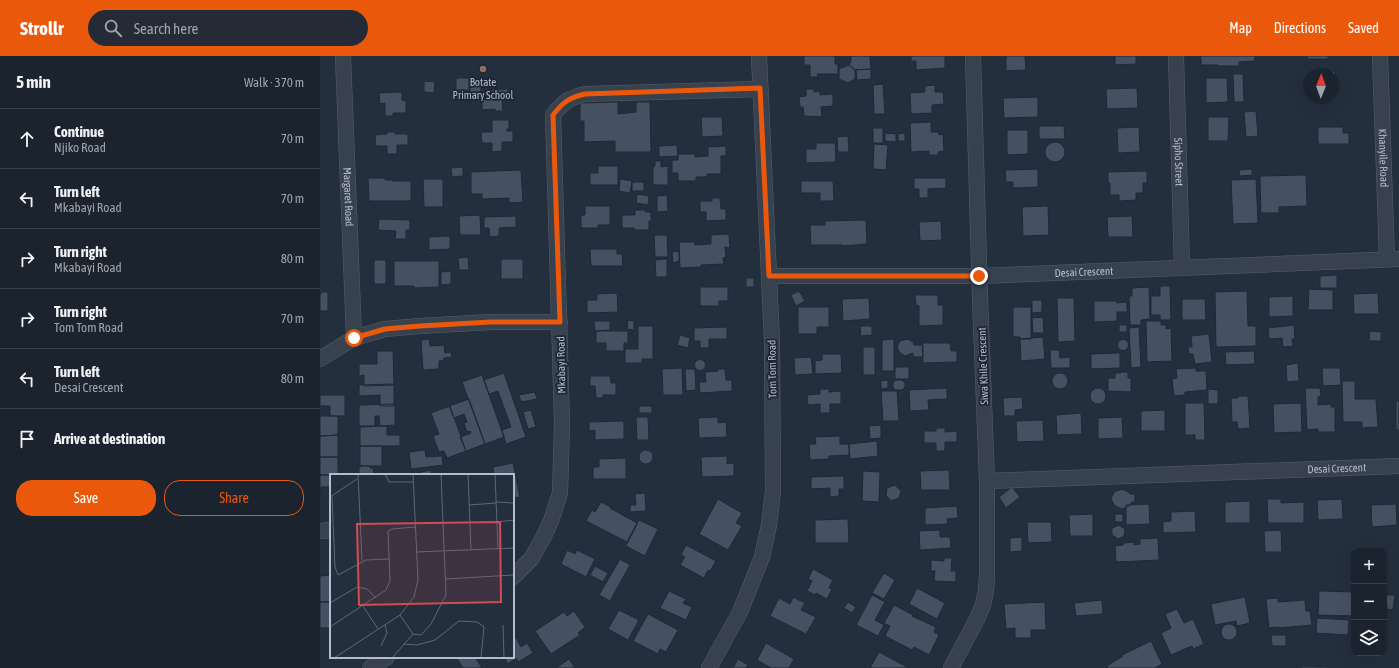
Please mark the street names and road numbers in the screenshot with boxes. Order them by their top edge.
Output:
street label: Khanyile Road [1377,128,1391,187]
street label: Sipho Street [1172,138,1186,186]
street label: Margaret Road [341,167,356,227]
street label: Desai Crescent [1054,265,1114,279]
street label: Siwa Khile Crescent [976,327,990,405]
street label: Mkabayi Road [555,336,567,394]
street label: Tom Tom Road [765,340,779,398]
street label: Desai Crescent [1307,461,1366,475]

